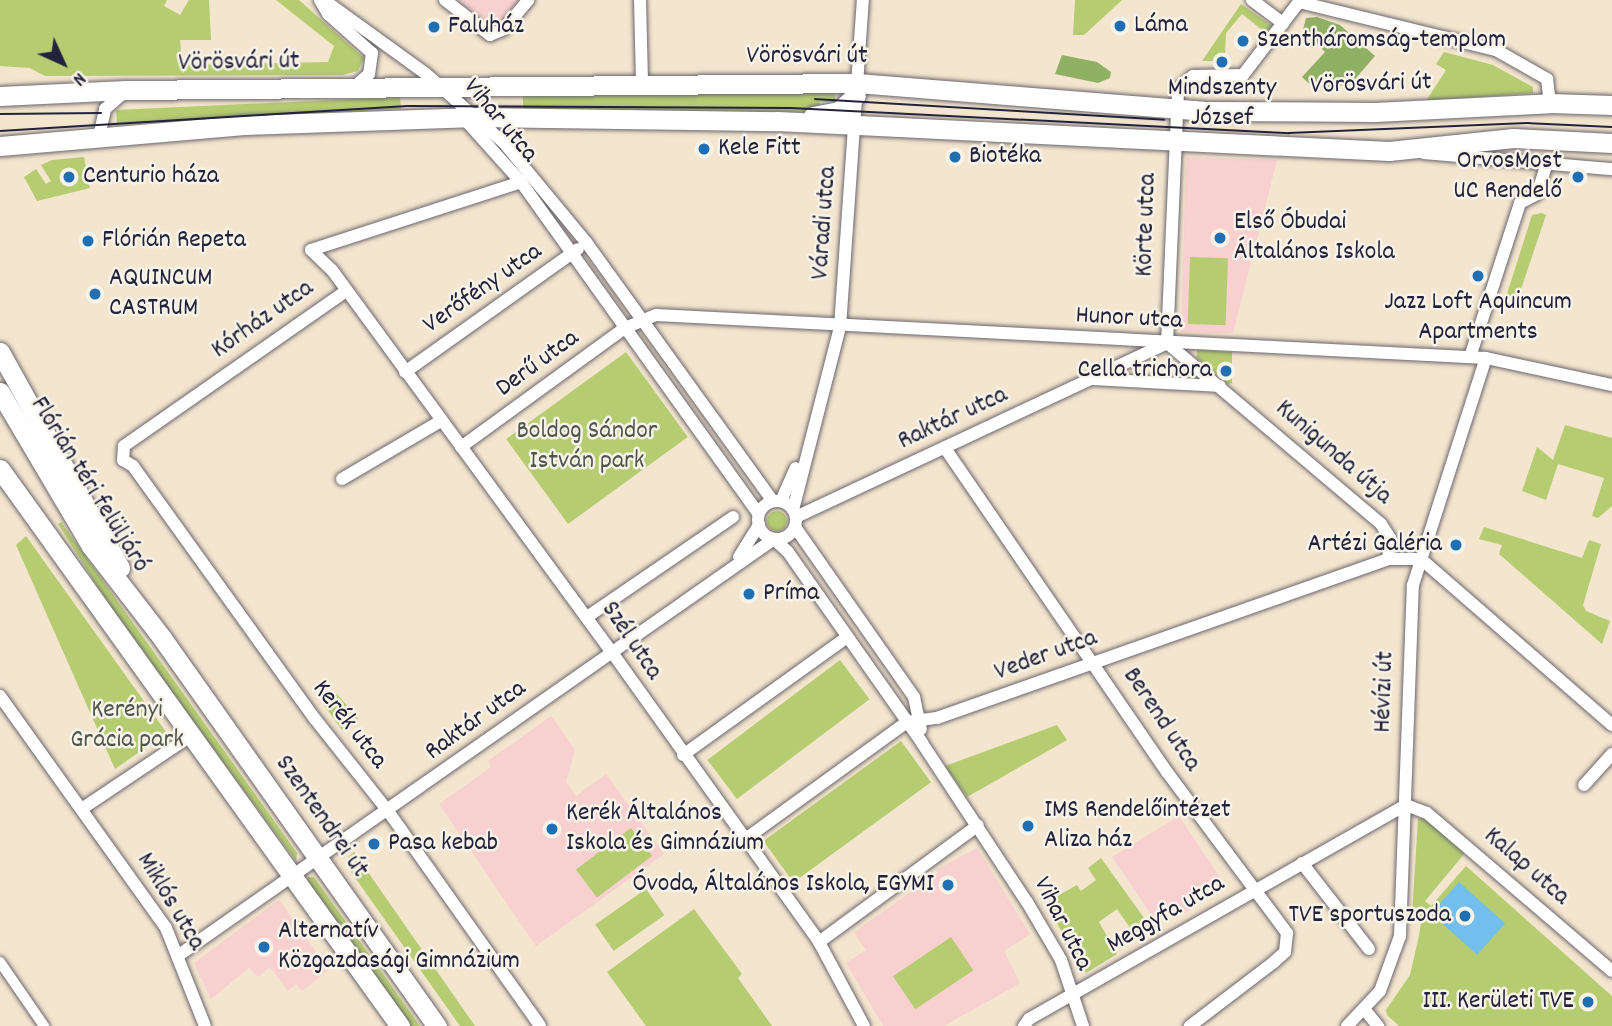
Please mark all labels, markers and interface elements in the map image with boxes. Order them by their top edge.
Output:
place label: Láma [1134,10,1188,42]
place label: Faluház [448,11,524,43]
marker: Láma [1112,18,1128,34]
marker: Faluház [426,19,442,35]
place label: Szentháromság-templom [1257,25,1506,57]
north arrow [28,28,98,98]
marker: Szentháromság-templom [1235,33,1251,49]
street label: Vörösvári út [746,41,868,73]
street label: Vörösvári út [178,46,300,80]
marker: Mindszenty József [1214,54,1230,70]
text: N [65,65,91,91]
street label: Vörösvári út [1310,67,1432,103]
street label: Vihar utca [456,73,544,169]
place label: Mindszenty József [1168,73,1276,134]
place label: Kele Fitt [718,133,801,165]
marker: Kele Fitt [696,141,712,157]
place label: Biotéka [969,141,1041,173]
place label: OrvosMost UC Rendelő [1453,146,1562,208]
marker: Biotéka [947,149,963,165]
place label: Centurio háza [83,161,219,193]
street label: Váradi utca [805,165,845,281]
marker: OrvosMost UC Rendelő [1568,167,1588,187]
marker: Centurio háza [61,169,77,185]
street label: Körte utca [1130,173,1164,277]
place label: Első Óbudai Általános Iskola [1234,207,1395,268]
place label: Flórián Repeta [102,225,246,257]
marker: Első Óbudai Általános Iskola [1212,230,1228,246]
marker: Flórián Repeta [80,233,96,249]
street label: Verőfény utca [418,237,548,341]
place label: AQUINCUM CASTRUM [109,263,212,324]
marker: Jazz Loft Aquincum Apartments [1470,268,1486,284]
street label: Kórház utca [206,274,320,366]
marker: AQUINCUM CASTRUM [87,286,103,302]
place label: Jazz Loft Aquincum Apartments [1384,287,1572,348]
street label: Hunor utca [1075,301,1183,337]
street label: Derű utca [490,323,586,405]
place label: Cella trichora [1077,355,1212,387]
marker: Cella trichora [1218,363,1234,379]
street label: Raktár utca [893,380,1013,458]
street label: Flórián téri felüljáró [23,391,155,579]
street label: Kunigunda útja [1268,394,1398,512]
park label: Boldog Sándor István park [516,416,658,478]
place label: Artézi Galéria [1307,529,1442,561]
marker: Artézi Galéria [1448,537,1464,553]
place label: Príma [763,578,819,610]
marker: Príma [741,586,757,602]
street label: Szél utca [593,596,669,686]
street label: Veder utca [991,623,1101,689]
street label: Hévízi út [1368,651,1402,733]
street label: Berend utca [1115,662,1207,778]
street label: Kerék utca [305,674,393,776]
street label: Raktár utca [419,674,533,768]
park label: Kerényi Grácia park [70,695,184,756]
street label: Szentendrei út [267,750,375,884]
place label: IMS Rendelőintézet Aliza ház [1044,795,1231,856]
place label: Kerék Általános Iskola és Gimnázium [566,798,764,860]
marker: IMS Rendelőintézet Aliza ház [1018,816,1038,836]
marker: Kerék Általános Iskola és Gimnázium [544,821,560,837]
street label: Kalap utca [1477,821,1575,913]
place label: Pasa kebab [388,828,498,860]
marker: Pasa kebab [366,836,382,852]
street label: Miklós utca [129,847,211,957]
place label: Óvoda, Általános Iskola, EGYMI [633,869,934,901]
street label: Meggyfa utca [1102,869,1230,961]
street label: Vihar utca [1025,872,1099,976]
marker: Óvoda, Általános Iskola, EGYMI [940,877,956,893]
place label: TVE sportuszoda [1289,900,1451,932]
marker: TVE sportuszoda [1457,908,1473,924]
place label: Alternatív Közgazdasági Gimnázium [278,916,520,978]
marker: Alternatív Közgazdasági Gimnázium [256,939,272,955]
place label: III. Kerületi TVE [1423,986,1574,1018]
marker: III. Kerületi TVE [1580,994,1596,1010]

